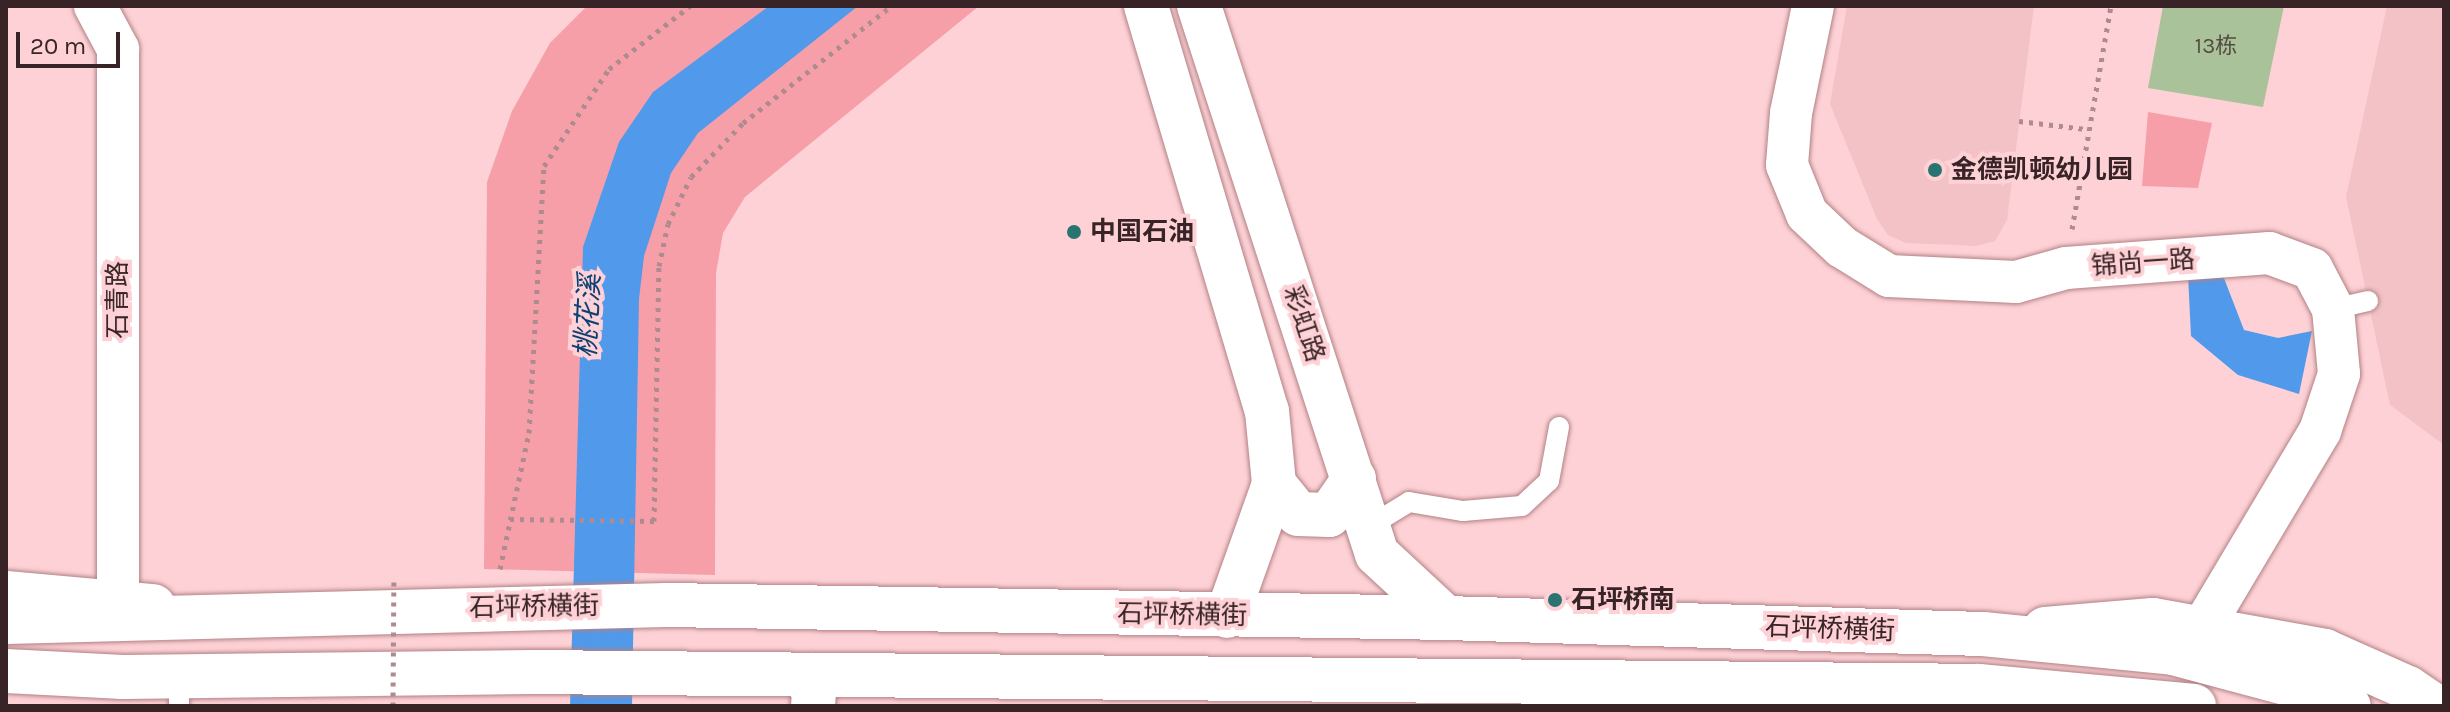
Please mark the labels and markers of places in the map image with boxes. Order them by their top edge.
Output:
place label: 金德凯顿幼儿园 [1951,154,2133,186]
marker: 金德凯顿幼儿园 [1926,161,1944,179]
place label: 中国石油 [1090,216,1194,248]
marker: 中国石油 [1065,223,1083,241]
place label: 石坪桥南 [1571,584,1675,616]
marker: 石坪桥南 [1546,591,1564,609]

